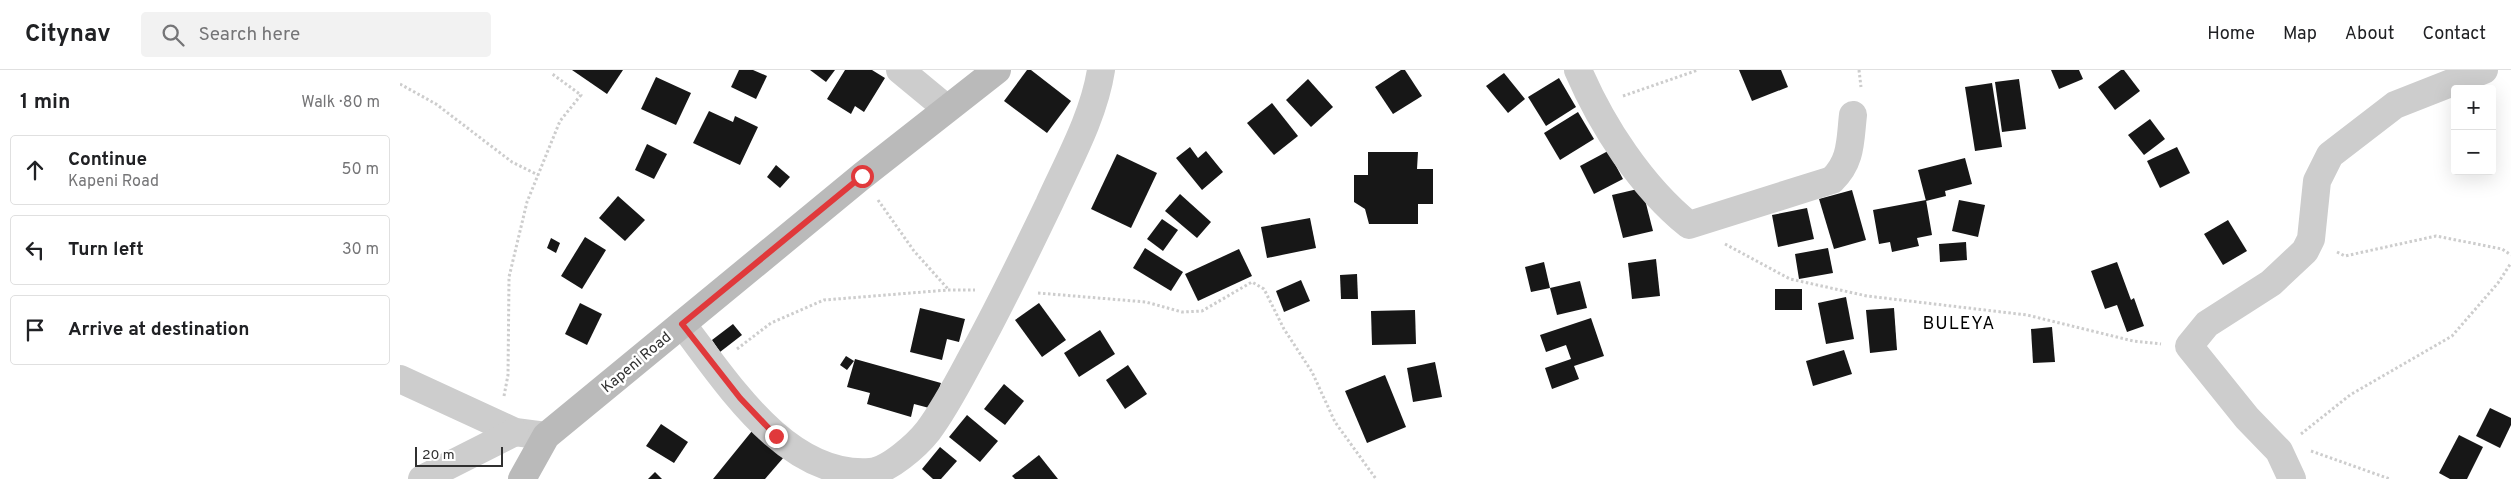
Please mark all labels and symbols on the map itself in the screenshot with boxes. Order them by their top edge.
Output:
route start [851,165,874,188]
district label: BULEYA [1923,313,1995,336]
street label: Kapeni Road [598,328,676,398]
route end [765,425,788,448]
scale bar [415,444,502,467]

